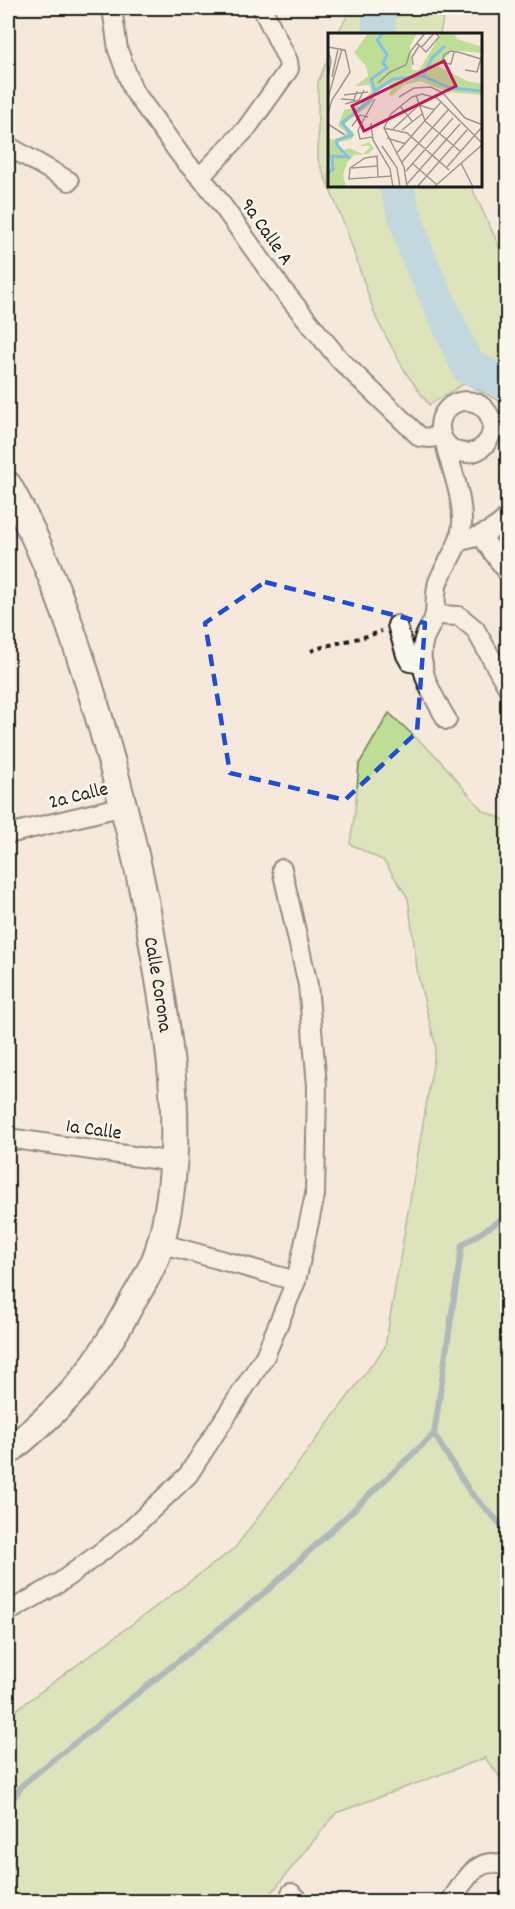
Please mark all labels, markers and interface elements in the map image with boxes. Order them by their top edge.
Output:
inset map [328,33,482,188]
street label: 9a Calle A [232,193,299,272]
street label: 2a Calle [46,776,112,818]
street label: Calle Corona [135,935,178,1035]
street label: 1a Calle [64,1113,123,1149]

